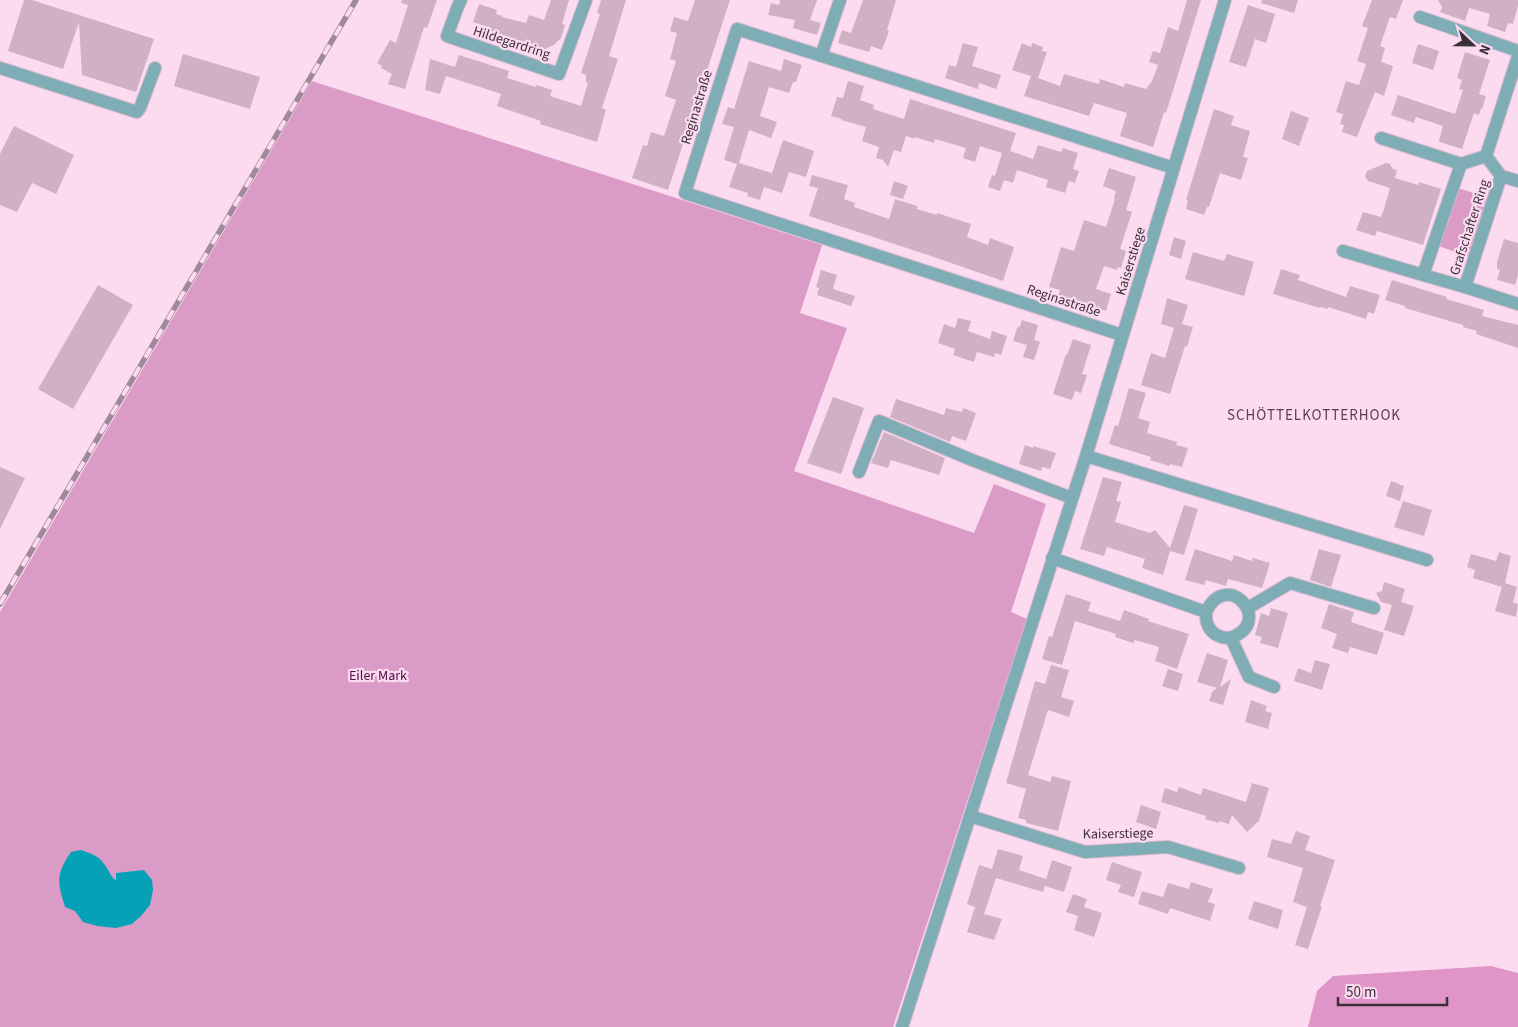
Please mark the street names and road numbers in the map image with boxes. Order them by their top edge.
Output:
street label: Hildegardring [471,21,553,65]
street label: Reginastraße [676,68,718,147]
street label: Grafschafter Ring [1445,177,1495,278]
street label: Kaiserstiege [1111,225,1151,298]
street label: Reginastraße [1024,280,1103,322]
street label: Kaiserstiege [1083,823,1154,845]

